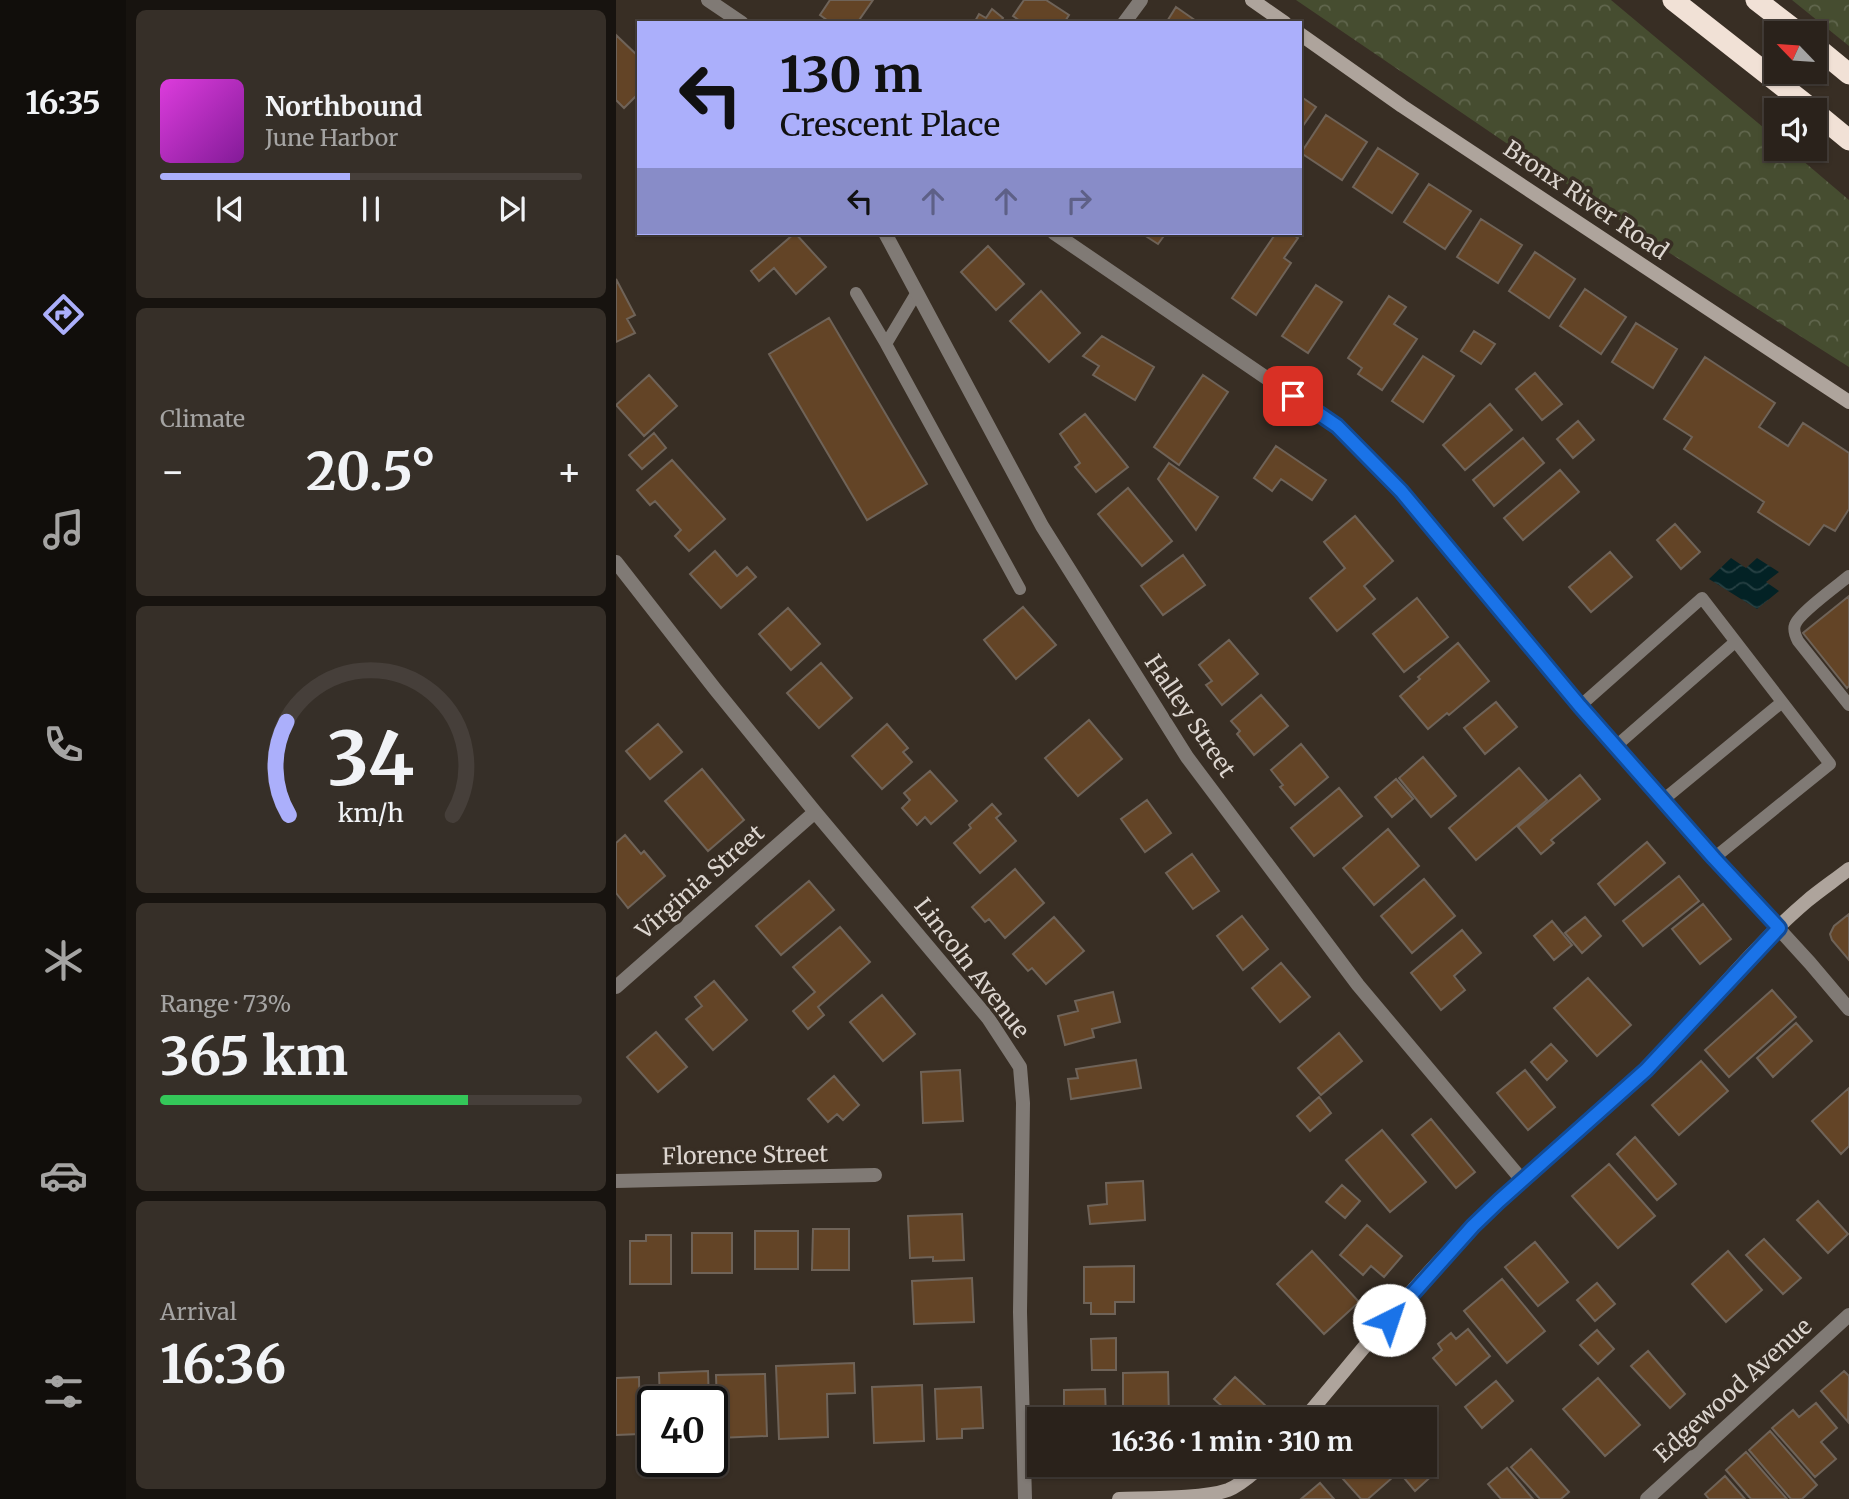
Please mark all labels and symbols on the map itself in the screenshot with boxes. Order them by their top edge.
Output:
north arrow [1764,21,1827,84]
street label: Bronx River Road [1498,134,1674,265]
pin [1263,366,1323,426]
street label: Halley Street [1139,649,1242,783]
street label: Virginia Street [629,818,770,946]
street label: Lincoln Avenue [909,892,1036,1044]
street label: Florence Street [662,1139,828,1170]
position arrow [1352,1283,1426,1357]
street label: Edgewood Avenue [1648,1311,1817,1468]
speed limit sign: 40 [637,1386,728,1477]

